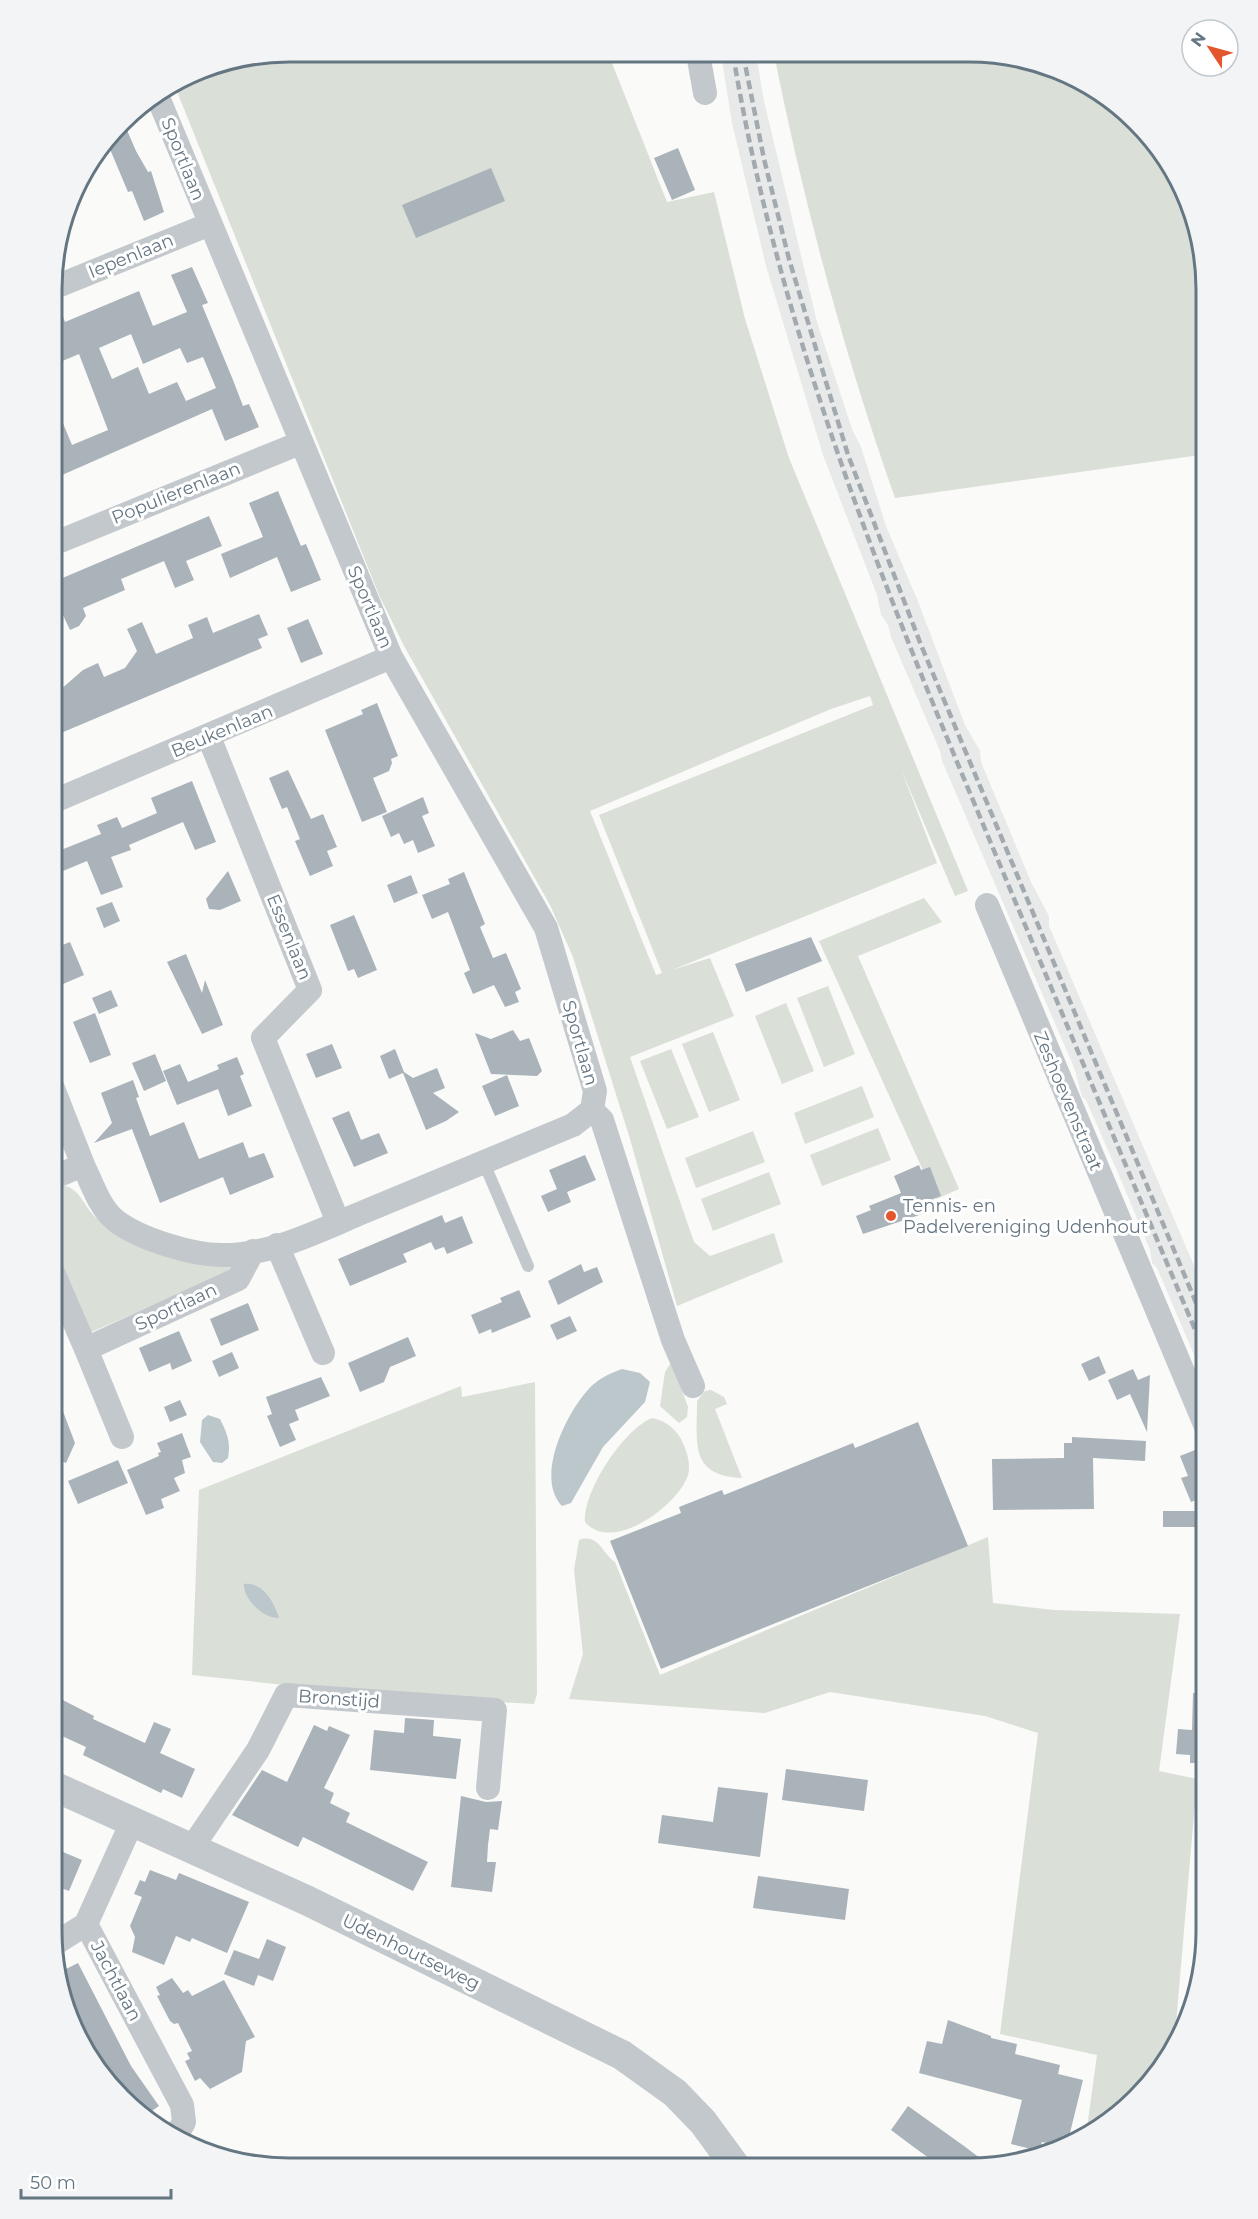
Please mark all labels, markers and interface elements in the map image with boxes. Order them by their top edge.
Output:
north arrow [1180,18,1240,78]
text: N [1187,29,1210,50]
street label: Sportlaan [156,114,210,204]
street label: Iepenlaan [85,229,177,283]
street label: Populierenlaan [108,457,244,529]
street label: Sportlaan [343,562,397,652]
street label: Beukenlaan [168,700,276,762]
street label: Essenlaan [262,891,316,983]
street label: Sportlaan [557,998,603,1088]
street label: Zeshoevenstraat [1029,1028,1107,1174]
place label: Tennis- en Padelvereniging Udenhout [903,1195,1148,1238]
marker: Tennis- en Padelvereniging Udenhout [884,1209,898,1223]
street label: Sportlaan [132,1279,220,1335]
street label: Bronstijd [297,1685,381,1713]
street label: Udenhoutseweg [339,1909,483,1995]
street label: Jachtlaan [85,1936,146,2025]
scale bar [21,2162,171,2200]
text: 50 m [30,2172,76,2194]

